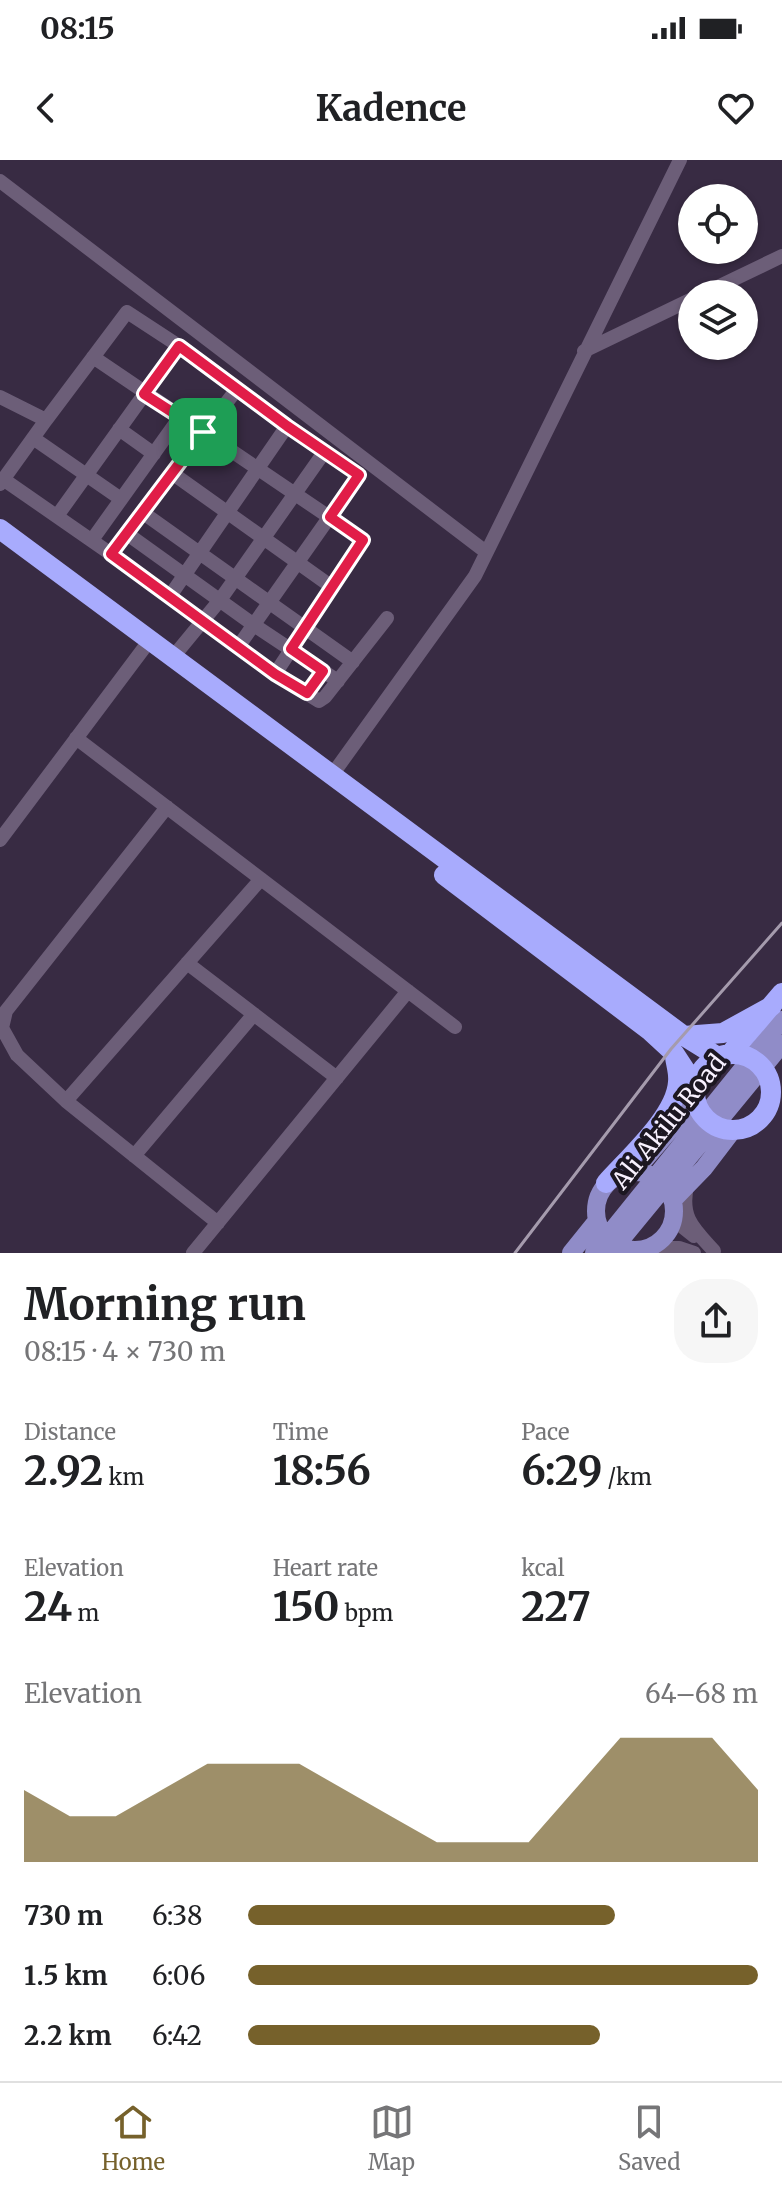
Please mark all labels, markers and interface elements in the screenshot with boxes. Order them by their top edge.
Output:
text: 08:15 [40,9,115,47]
icon: back [24,86,68,130]
text: Kadence [316,86,466,131]
icon: heart [714,86,758,130]
map controls [678,184,758,360]
button: locate [678,184,758,264]
button: layers [678,280,758,360]
pin [169,398,237,466]
icon: arrive [181,410,225,454]
street label: Ali Akilu Road [604,1048,732,1196]
text: Morning run [24,1277,306,1332]
button: share [674,1279,758,1363]
text: 08:15 · 4 × 730 m [24,1335,226,1368]
text: Distance [24,1418,116,1446]
text: Time [273,1418,328,1446]
text: Pace [521,1418,569,1446]
text: 2.92 [24,1446,103,1496]
text: 18:56 [273,1446,371,1496]
text: 6:29 [521,1446,602,1496]
text: km [103,1463,144,1491]
text: /km [602,1463,652,1491]
text: Elevation [24,1554,124,1582]
text: Heart rate [273,1554,378,1582]
text: kcal [521,1554,565,1582]
text: 24 [24,1582,72,1632]
text: 150 [273,1582,340,1632]
text: 227 [521,1582,591,1632]
text: m [72,1599,99,1627]
text: bpm [340,1599,393,1627]
text: Elevation [24,1677,142,1710]
text: 64–68 m [645,1677,758,1710]
text: 730 m [24,1899,103,1932]
text: 6:38 [152,1899,202,1932]
text: 1.5 km [24,1959,108,1992]
text: 6:06 [152,1959,205,1992]
text: 2.2 km [24,2019,112,2052]
text: 6:42 [152,2019,202,2052]
tab: Home [102,2100,165,2176]
tab: Map [368,2100,415,2176]
tab: Saved [618,2100,680,2176]

